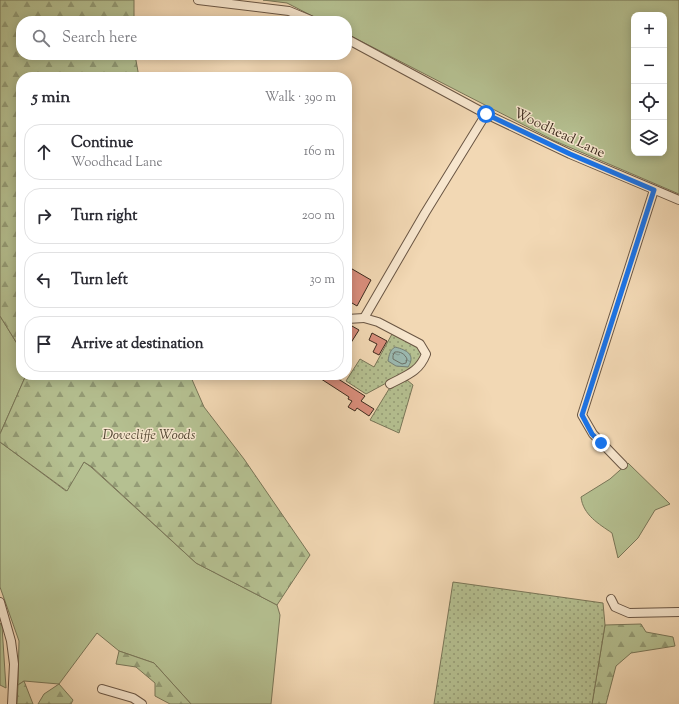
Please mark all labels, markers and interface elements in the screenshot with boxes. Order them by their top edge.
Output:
map controls [631,12,667,156]
button: + [631,12,667,48]
search box [16,16,352,60]
icon: search [30,27,52,49]
text: Search here [62,28,137,49]
button: − [631,48,667,84]
button: locate [631,84,667,120]
text: 5 min [32,86,70,110]
text: Walk · 390 m [265,89,336,107]
street label: Woodhead Lane [510,104,608,164]
route start [477,105,495,123]
button: layers [631,120,667,156]
text: Continue [71,133,133,154]
icon: ahead [33,141,55,163]
text: 160 m [304,143,335,161]
text: Woodhead Lane [71,154,163,172]
icon: right [33,205,55,227]
text: Turn right [71,206,137,227]
text: 200 m [302,207,335,225]
icon: left [33,269,55,291]
text: Turn left [71,270,128,291]
text: 30 m [309,271,335,289]
icon: arrive [33,333,55,355]
text: Arrive at destination [71,334,204,355]
park label: Dovecliffe Woods [103,426,196,446]
route end [592,434,610,452]

